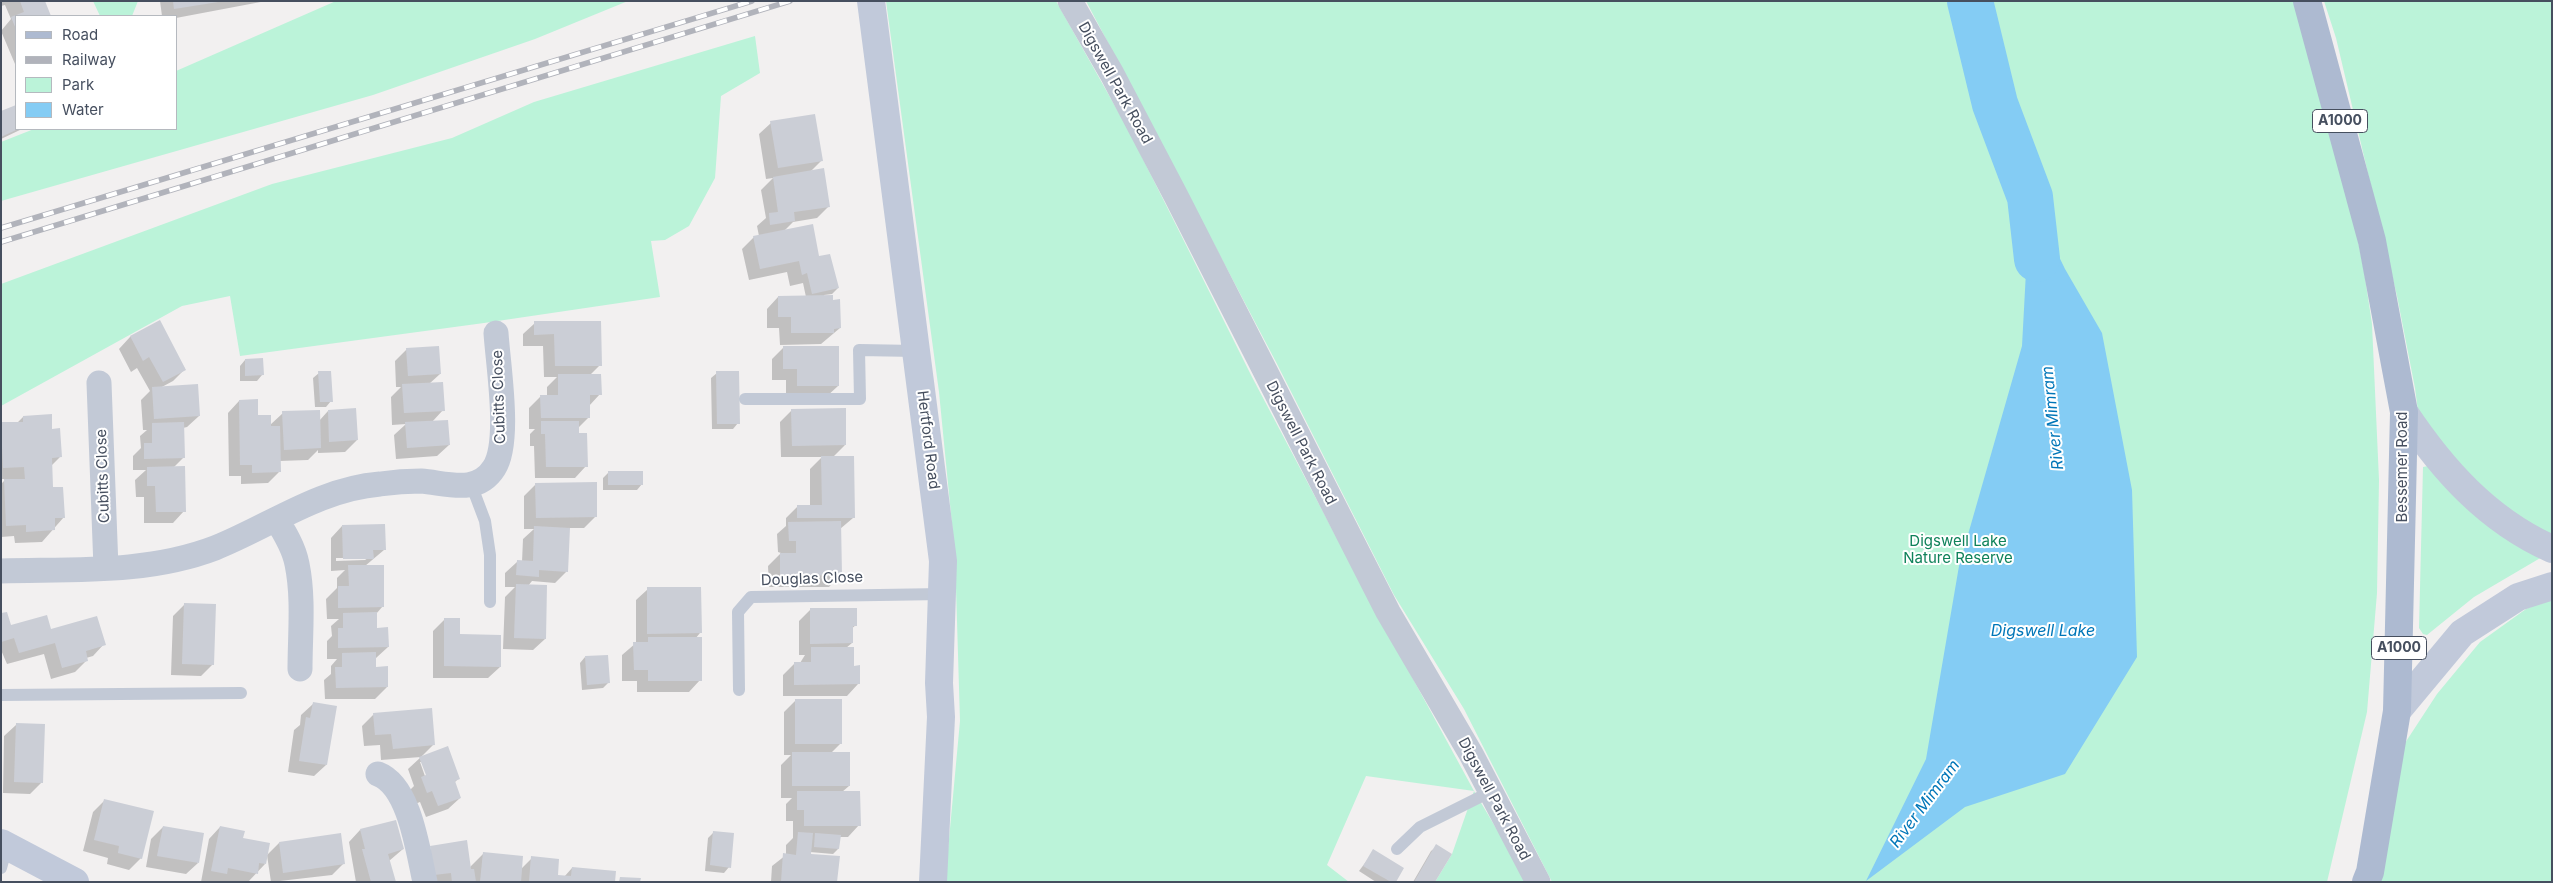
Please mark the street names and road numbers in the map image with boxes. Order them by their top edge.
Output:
street label: Digswell Park Road [1074,19,1156,147]
road number: A1000 [2312,110,2368,132]
street label: Cubitts Close [488,350,510,444]
street label: Digswell Park Road [1262,378,1340,508]
street label: Hertford Road [913,390,943,490]
street label: Bessemer Road [2393,411,2411,523]
street label: Cubitts Close [92,429,114,523]
street label: Douglas Close [761,568,863,590]
road number: A1000 [2372,636,2426,660]
street label: Digswell Park Road [1454,735,1534,863]

